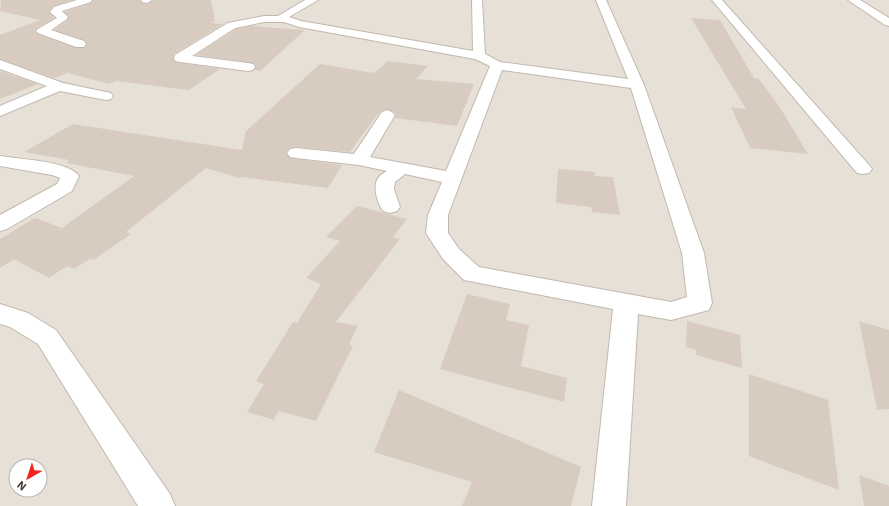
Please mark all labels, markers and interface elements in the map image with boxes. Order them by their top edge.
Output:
north arrow [8,458,48,498]
text: N [14,478,29,494]

